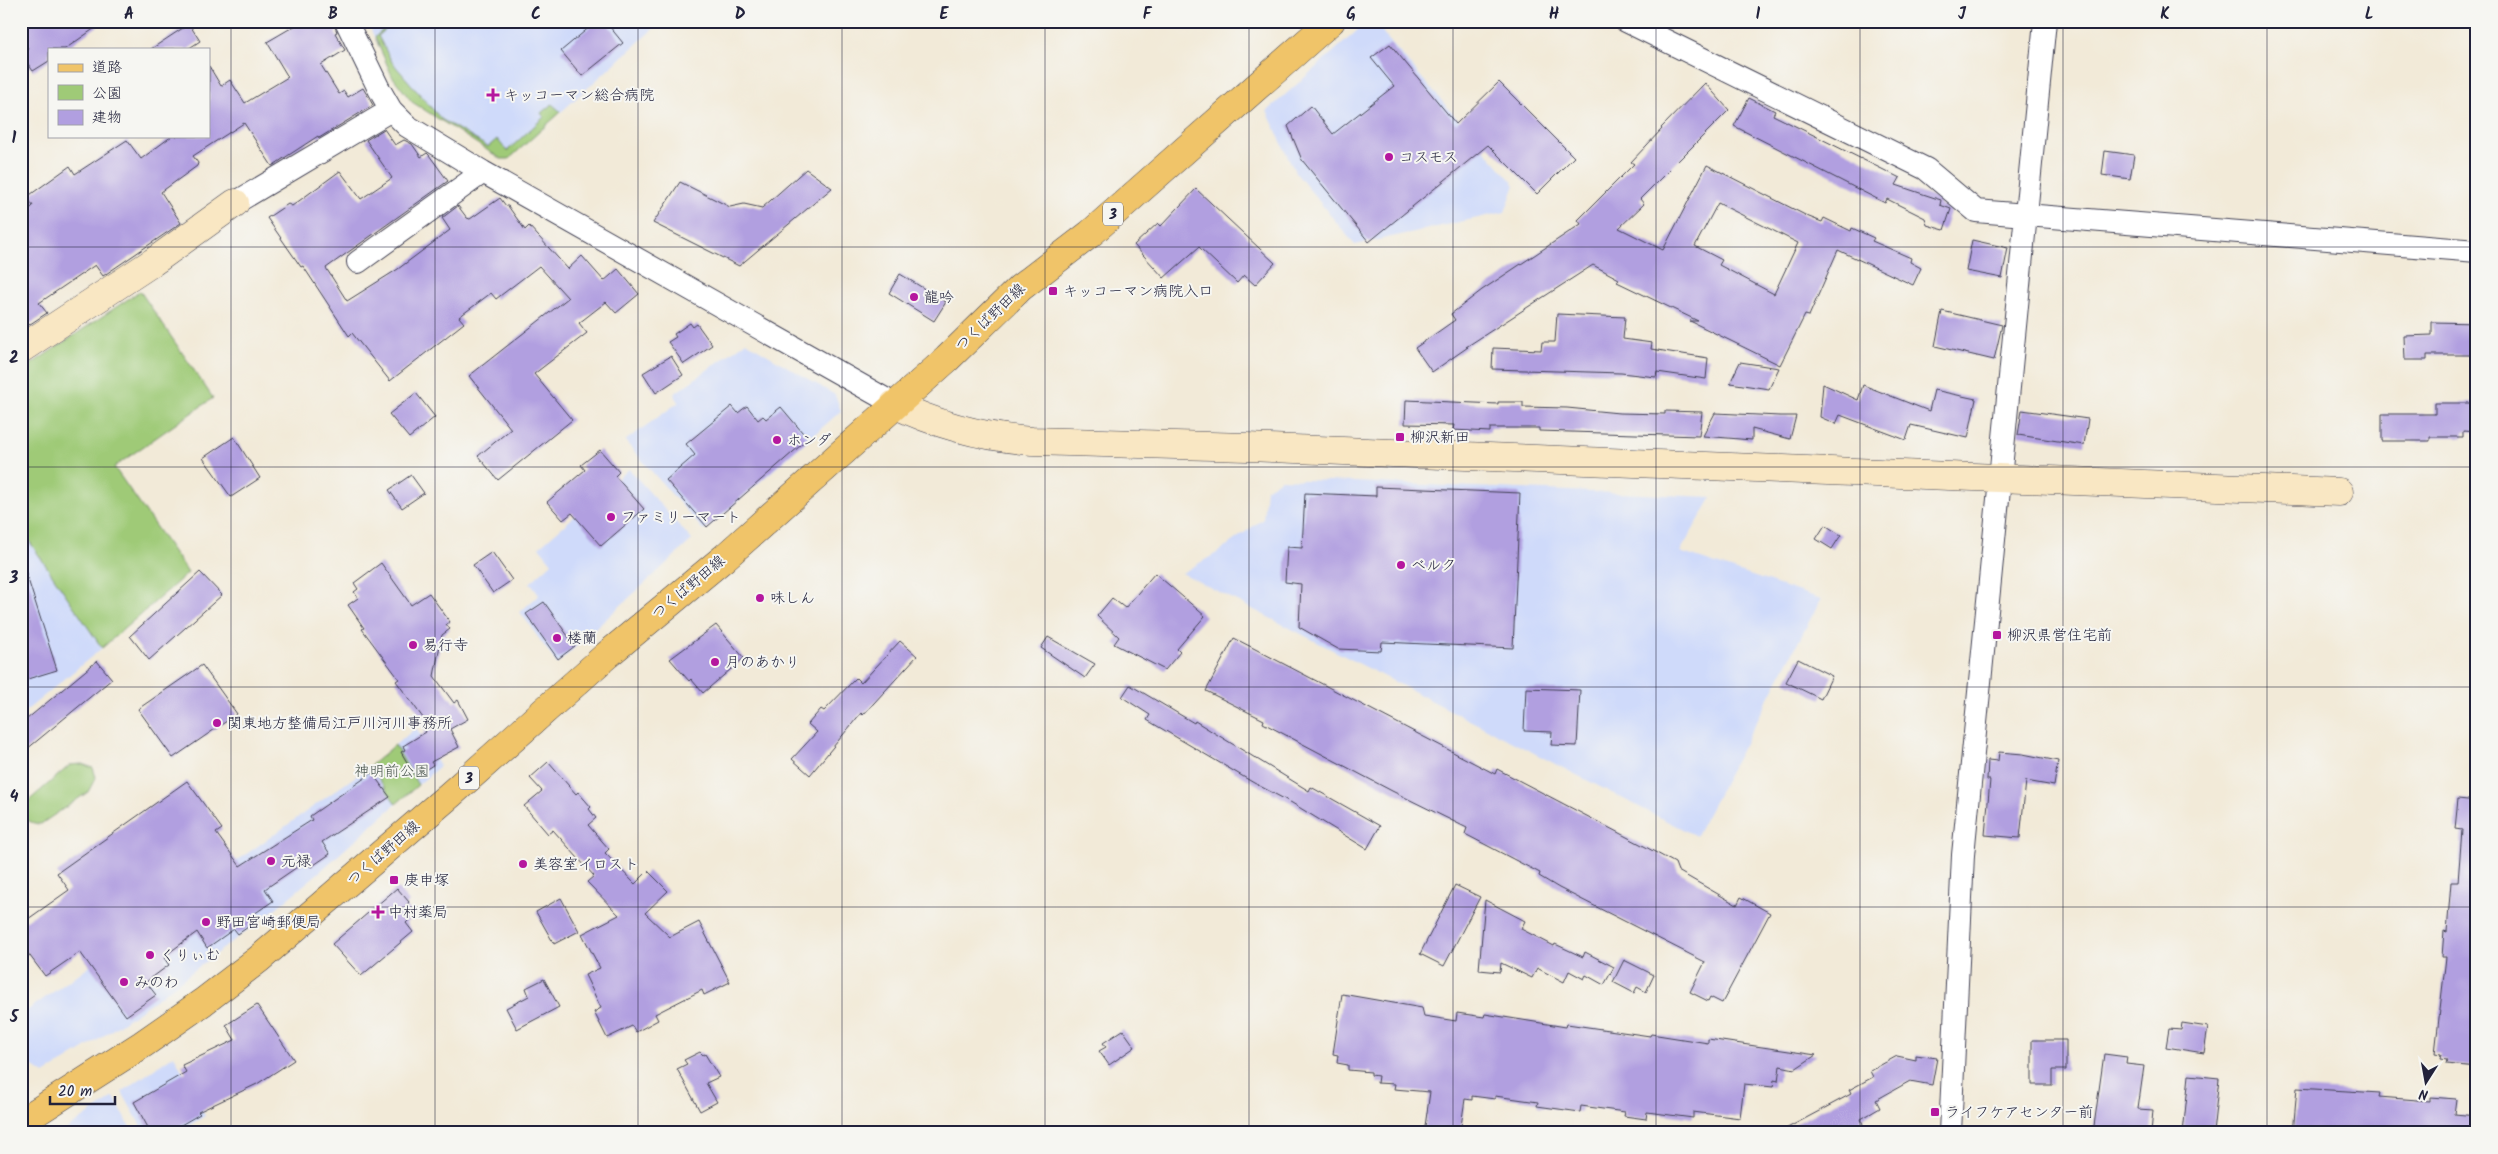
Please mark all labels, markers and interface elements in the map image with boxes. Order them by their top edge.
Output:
text: A [124,2,134,27]
text: B [328,2,338,27]
text: C [531,2,541,27]
text: D [735,2,746,27]
text: E [940,2,950,27]
text: F [1143,2,1153,27]
text: G [1346,2,1356,27]
text: H [1549,2,1559,27]
text: I [1756,2,1761,27]
text: J [1958,2,1967,27]
text: K [2160,2,2170,27]
text: L [2365,2,2373,27]
legend [48,48,210,138]
text: 道路 [92,56,122,80]
text: 公園 [92,82,122,106]
place label: キッコーマン総合病院 [504,84,654,108]
marker: キッコーマン総合病院 [486,88,500,102]
text: 建物 [92,106,122,130]
text: 1 [12,126,17,151]
place label: コスモス [1399,146,1458,170]
marker: コスモス [1383,151,1395,163]
road number: 3 [1103,202,1123,225]
street label: つくば野田線 [950,278,1031,358]
place label: キッコーマン病院入口 [1063,280,1213,304]
marker: キッコーマン病院入口 [1047,285,1059,297]
place label: 龍吟 [924,286,954,310]
marker: 龍吟 [908,291,920,303]
text: 2 [9,346,19,371]
place label: 柳沢新田 [1410,426,1470,450]
place label: ホンダ [787,429,831,453]
marker: 柳沢新田 [1394,431,1406,443]
marker: ホンダ [771,434,783,446]
place label: ファミリーマート [621,506,741,530]
marker: ファミリーマート [605,511,617,523]
street label: つくば野田線 [646,550,731,626]
place label: ベルク [1411,554,1456,578]
marker: ベルク [1395,559,1407,571]
text: 3 [9,566,19,591]
place label: 味しん [770,587,815,611]
marker: 味しん [754,592,766,604]
place label: 柳沢県営住宅前 [2007,624,2112,648]
place label: 楼蘭 [567,627,597,651]
marker: 柳沢県営住宅前 [1991,629,2003,641]
marker: 楼蘭 [551,632,563,644]
place label: 易行寺 [423,634,468,658]
marker: 易行寺 [407,639,419,651]
place label: 月のあかり [725,651,800,675]
marker: 月のあかり [709,656,721,668]
place label: 関東地方整備局江戸川河川事務所 [227,712,452,736]
marker: 関東地方整備局江戸川河川事務所 [211,717,223,729]
park label: 神明前公園 [354,760,430,784]
road number: 3 [459,766,479,790]
text: 4 [10,785,19,810]
street label: つくば野田線 [342,815,425,892]
place label: 元禄 [281,850,311,874]
place label: 美容室イロスト [533,853,639,877]
marker: 元禄 [265,855,277,867]
marker: 美容室イロスト [517,858,529,870]
place label: 庚申塚 [404,869,449,893]
marker: 庚申塚 [388,874,400,886]
place label: 中村薬局 [388,901,448,925]
marker: 中村薬局 [372,906,384,918]
place label: 野田宮崎郵便局 [216,911,321,935]
marker: 野田宮崎郵便局 [200,916,212,928]
place label: くりぃむ [160,944,220,968]
marker: くりぃむ [144,949,156,961]
place label: みのわ [134,971,179,995]
marker: みのわ [118,976,130,988]
text: 5 [9,1005,20,1030]
north arrow [2400,1056,2450,1106]
scale bar [50,1074,115,1106]
text: 20 m [58,1080,92,1104]
text: N [2417,1082,2430,1105]
place label: ライフケアセンター前 [1945,1101,2094,1125]
marker: ライフケアセンター前 [1929,1106,1941,1118]

